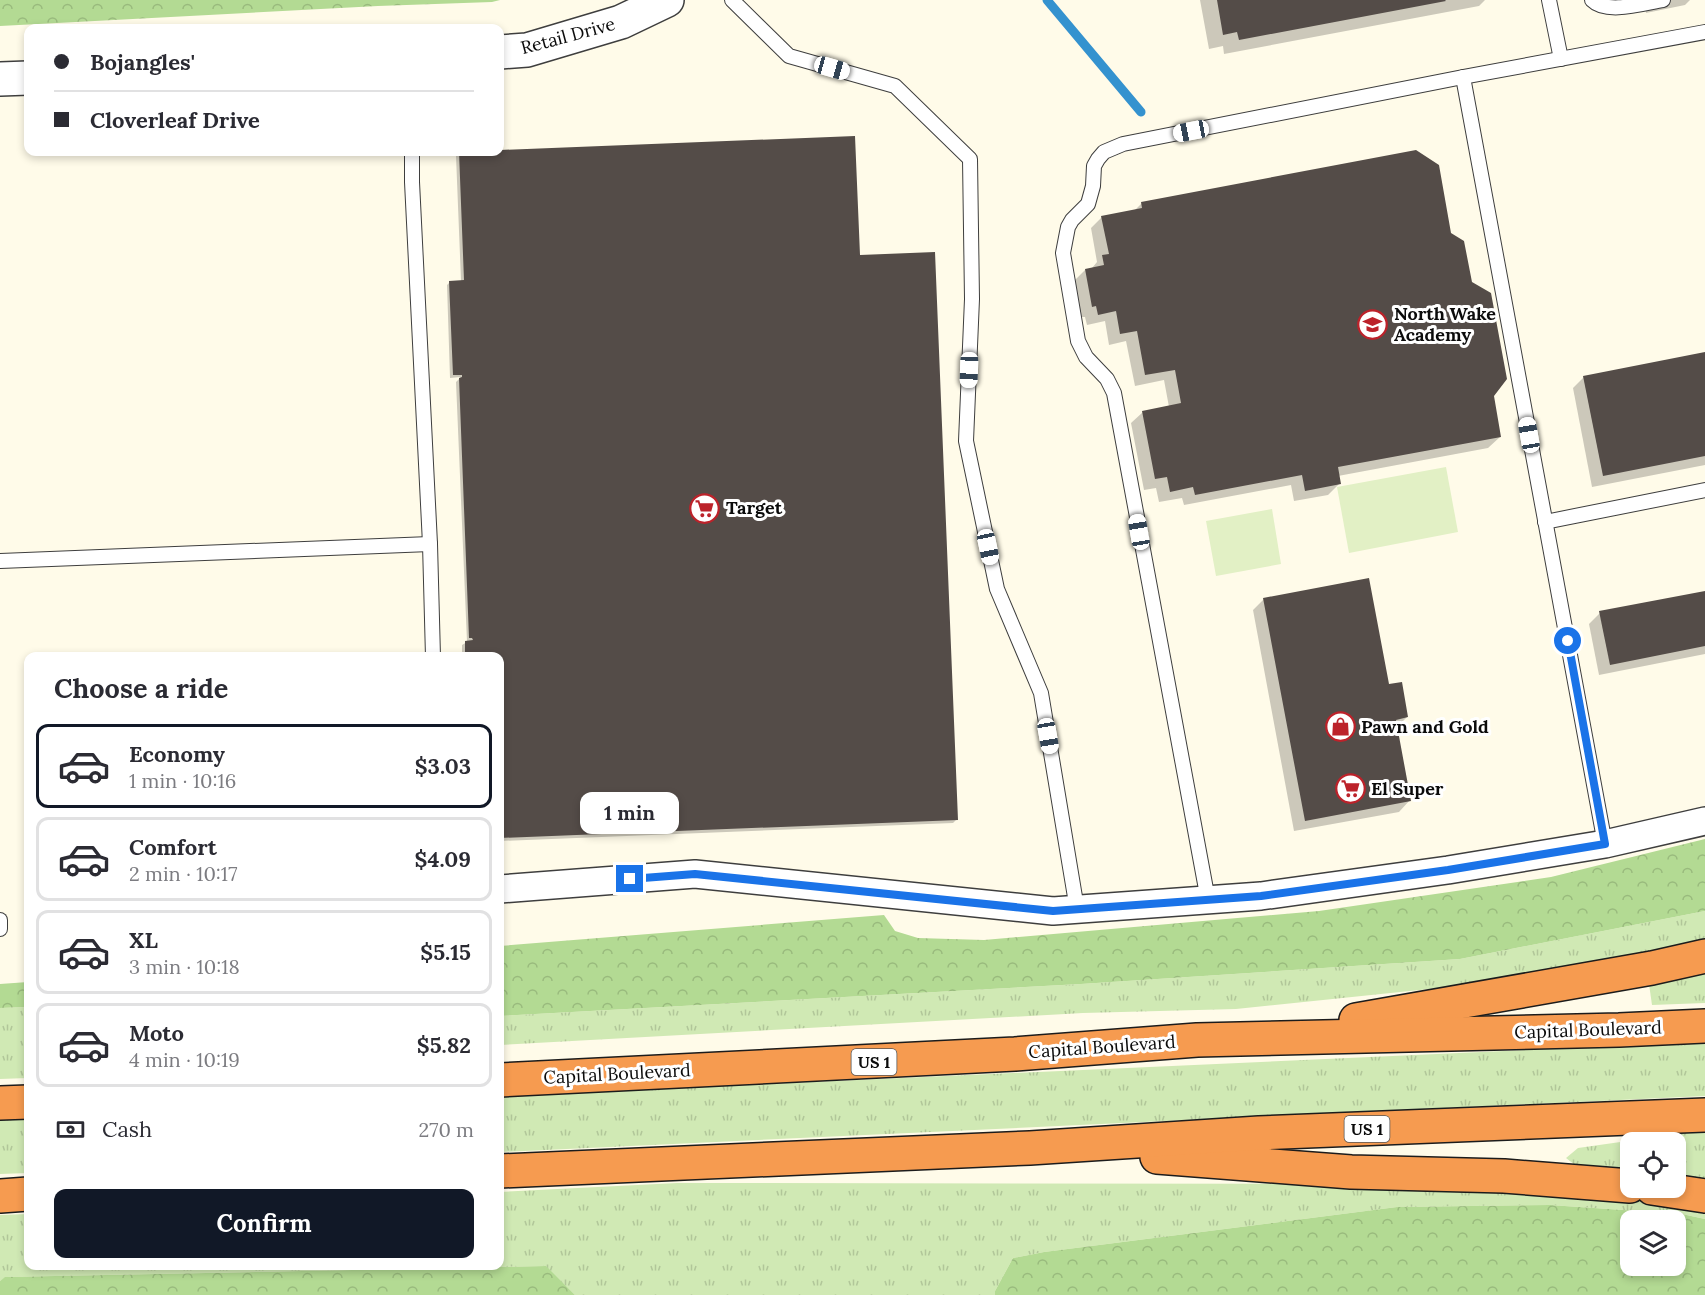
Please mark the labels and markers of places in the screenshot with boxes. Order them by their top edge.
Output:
place label: North Wake Academy [1394,302,1496,346]
school or university icon: North Wake Academy [1357,308,1389,340]
supermarket icon: Target [689,492,721,524]
place label: Target [726,496,783,519]
shop icon: Pawn and Gold [1324,711,1356,743]
place label: Pawn and Gold [1361,715,1489,738]
supermarket icon: El Super [1334,773,1366,805]
place label: El Super [1371,777,1444,800]

